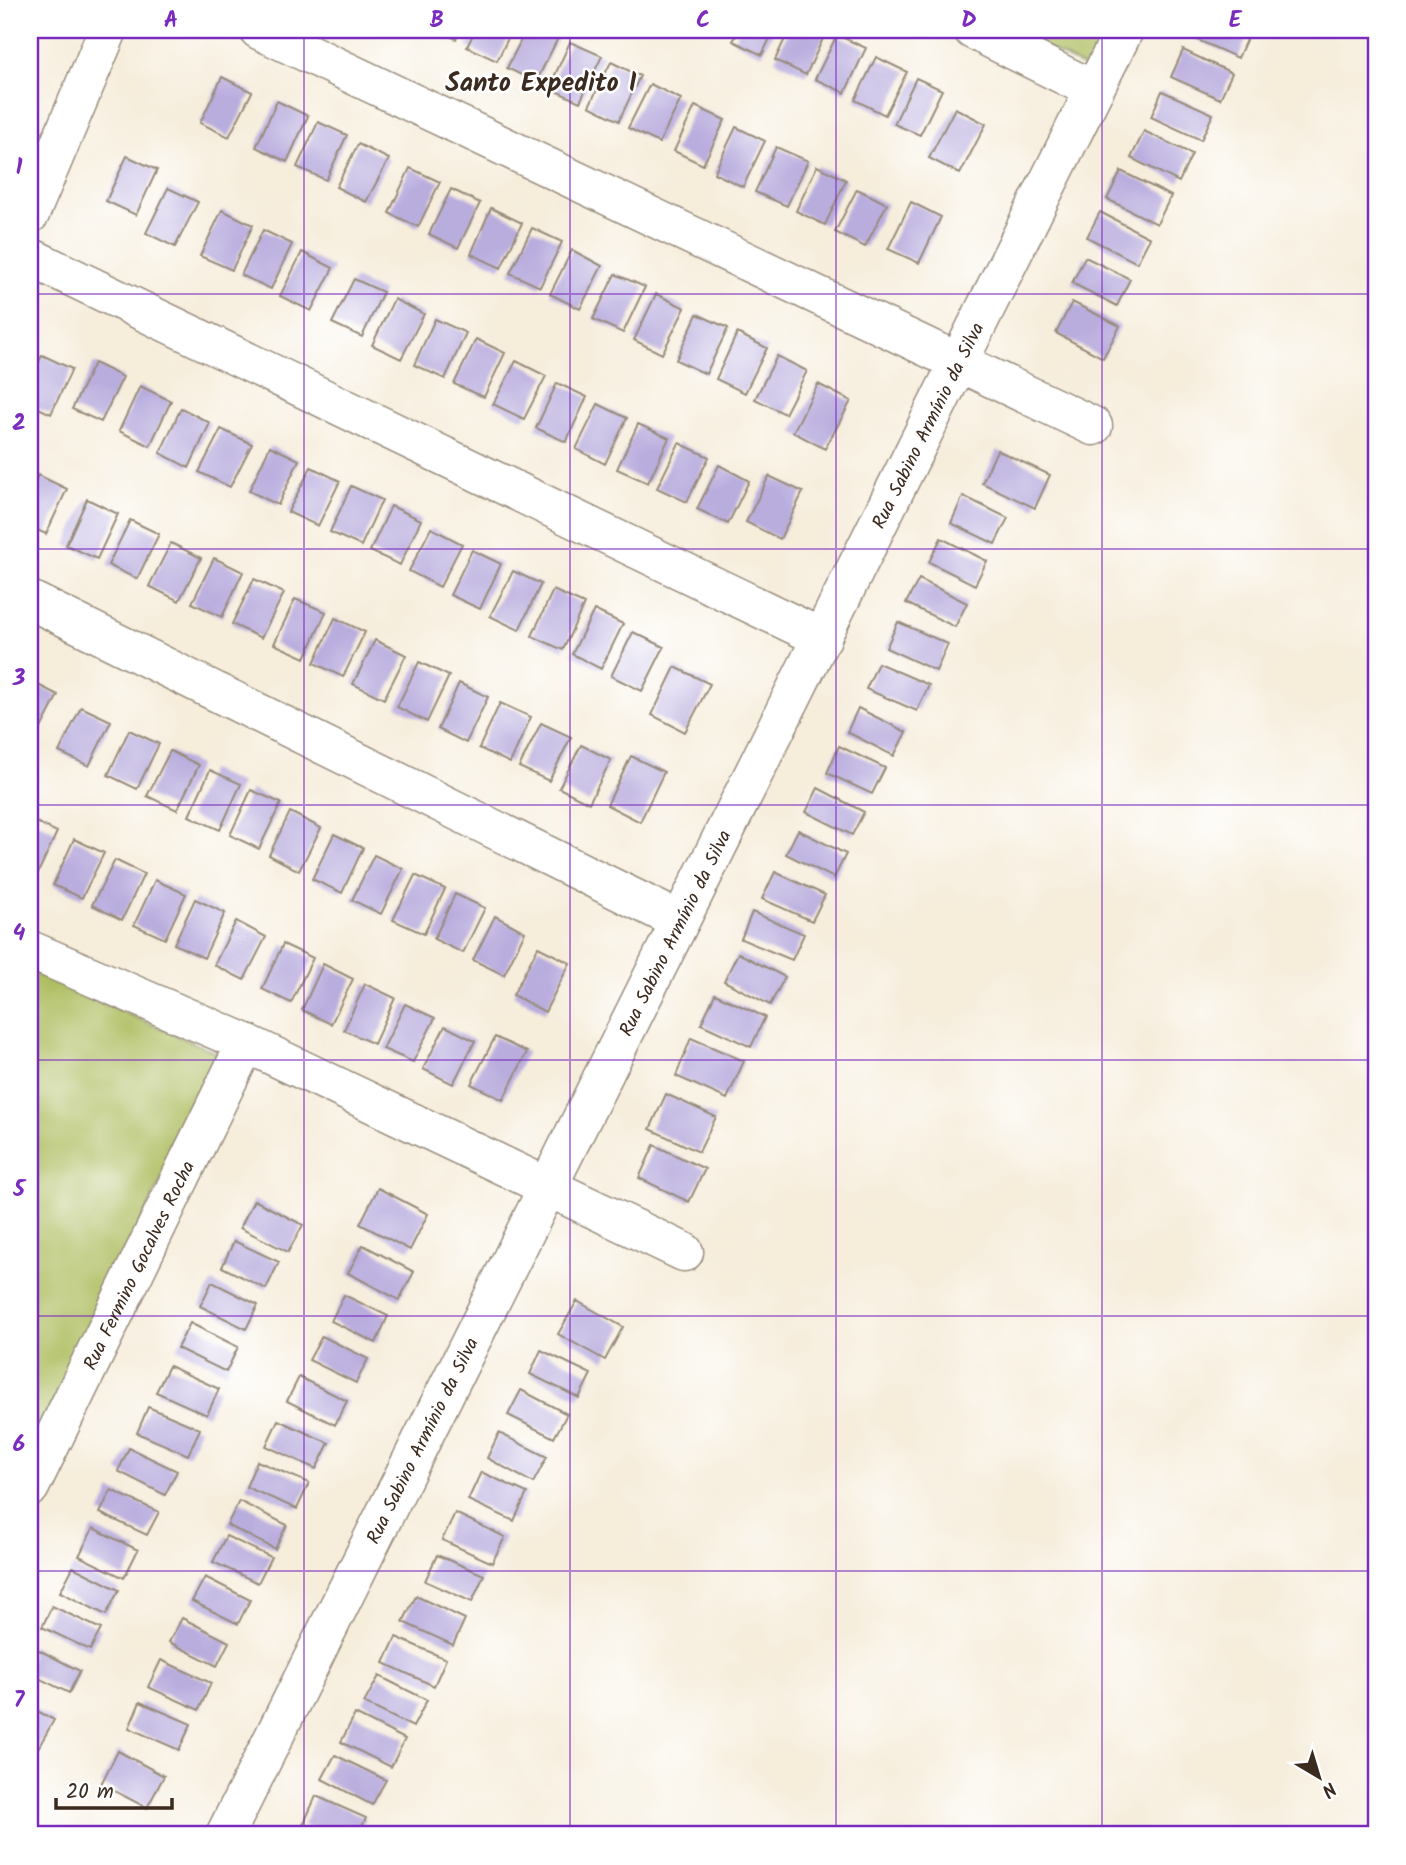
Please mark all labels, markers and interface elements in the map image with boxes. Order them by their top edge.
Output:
text: A [164,3,178,39]
text: B [430,3,444,39]
text: C [696,3,710,39]
text: D [961,3,977,39]
text: E [1229,3,1243,39]
district label: Santo Expedito I [445,63,637,105]
text: 1 [16,150,23,186]
street label: Rua Sabino Armínio da Silva [865,318,993,535]
text: 2 [12,406,26,442]
text: 3 [12,661,26,697]
street label: Rua Sabino Armínio da Silva [612,825,740,1042]
text: 4 [13,916,26,952]
street label: Rua Fermino Gocalves Rocha [76,1156,204,1376]
text: 5 [12,1172,27,1208]
street label: Rua Sabino Armínio da Silva [359,1333,488,1550]
text: 6 [13,1427,25,1463]
text: 7 [14,1683,26,1719]
north arrow [1284,1742,1354,1812]
scale bar [56,1767,172,1811]
text: N [1314,1773,1342,1804]
text: 20 m [66,1776,114,1809]

